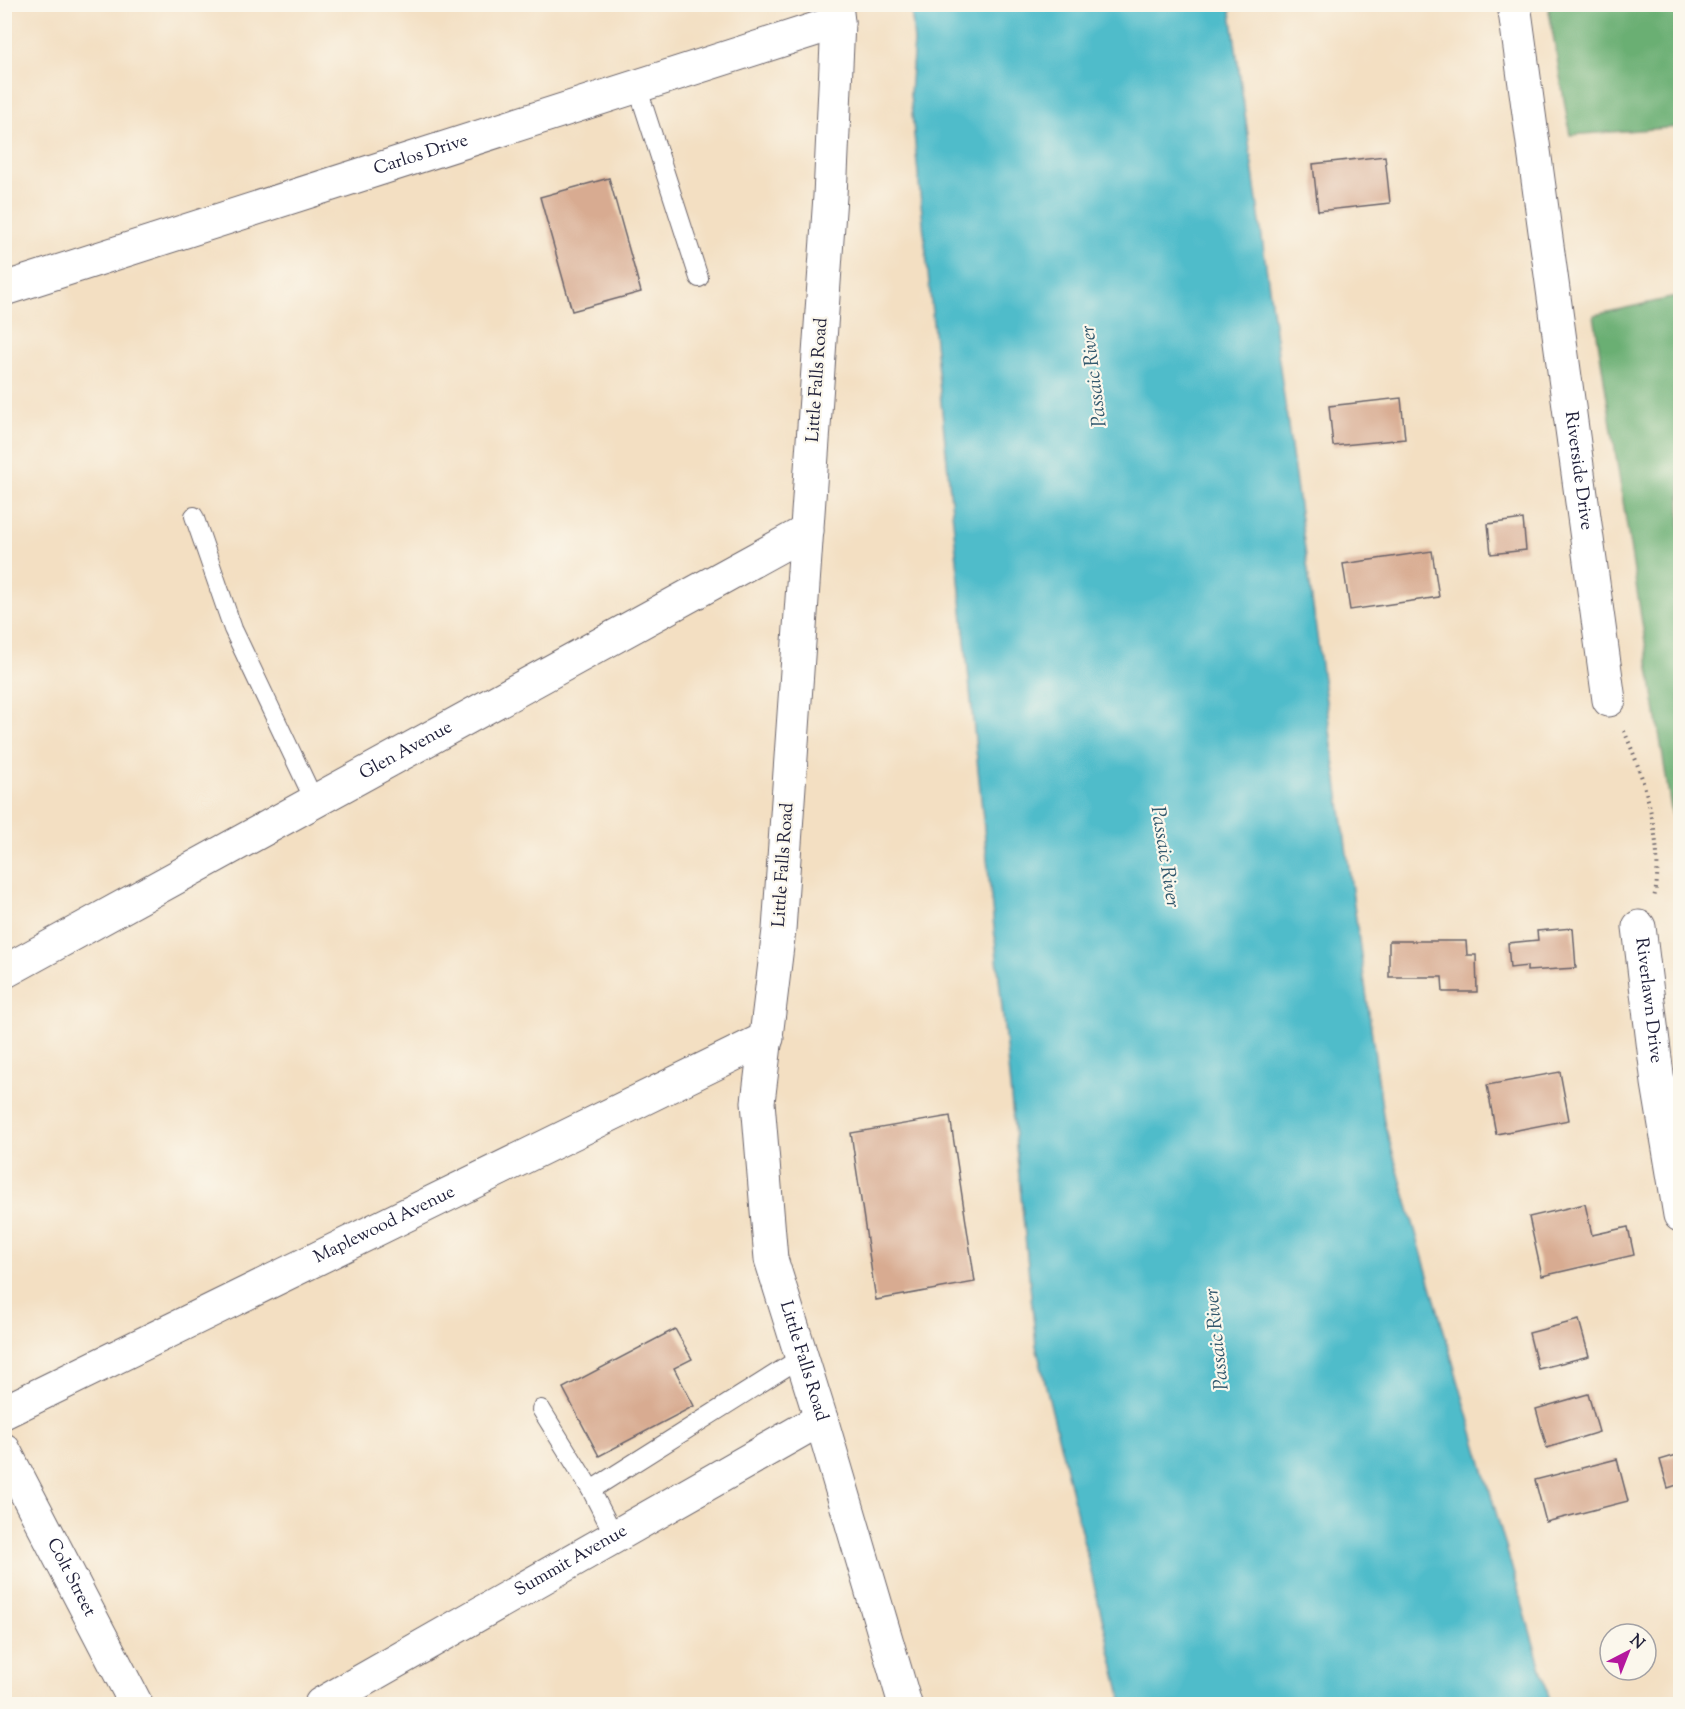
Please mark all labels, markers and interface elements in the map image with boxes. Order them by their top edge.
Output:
street label: Carlos Drive [371,128,472,183]
street label: Little Falls Road [801,317,835,443]
water label: Passaic River [1074,323,1116,429]
street label: Riverside Drive [1557,410,1599,532]
street label: Glen Avenue [355,715,458,787]
street label: Little Falls Road [767,802,801,928]
water label: Passaic River [1142,804,1186,910]
street label: Riverlawn Drive [1627,936,1668,1065]
street label: Maplewood Avenue [310,1180,460,1271]
water label: Passaic River [1198,1287,1238,1391]
street label: Little Falls Road [772,1298,834,1425]
street label: Summit Avenue [510,1519,632,1604]
street label: Colt Street [39,1534,102,1622]
north arrow [1598,1622,1658,1682]
text: N [1624,1630,1649,1656]

